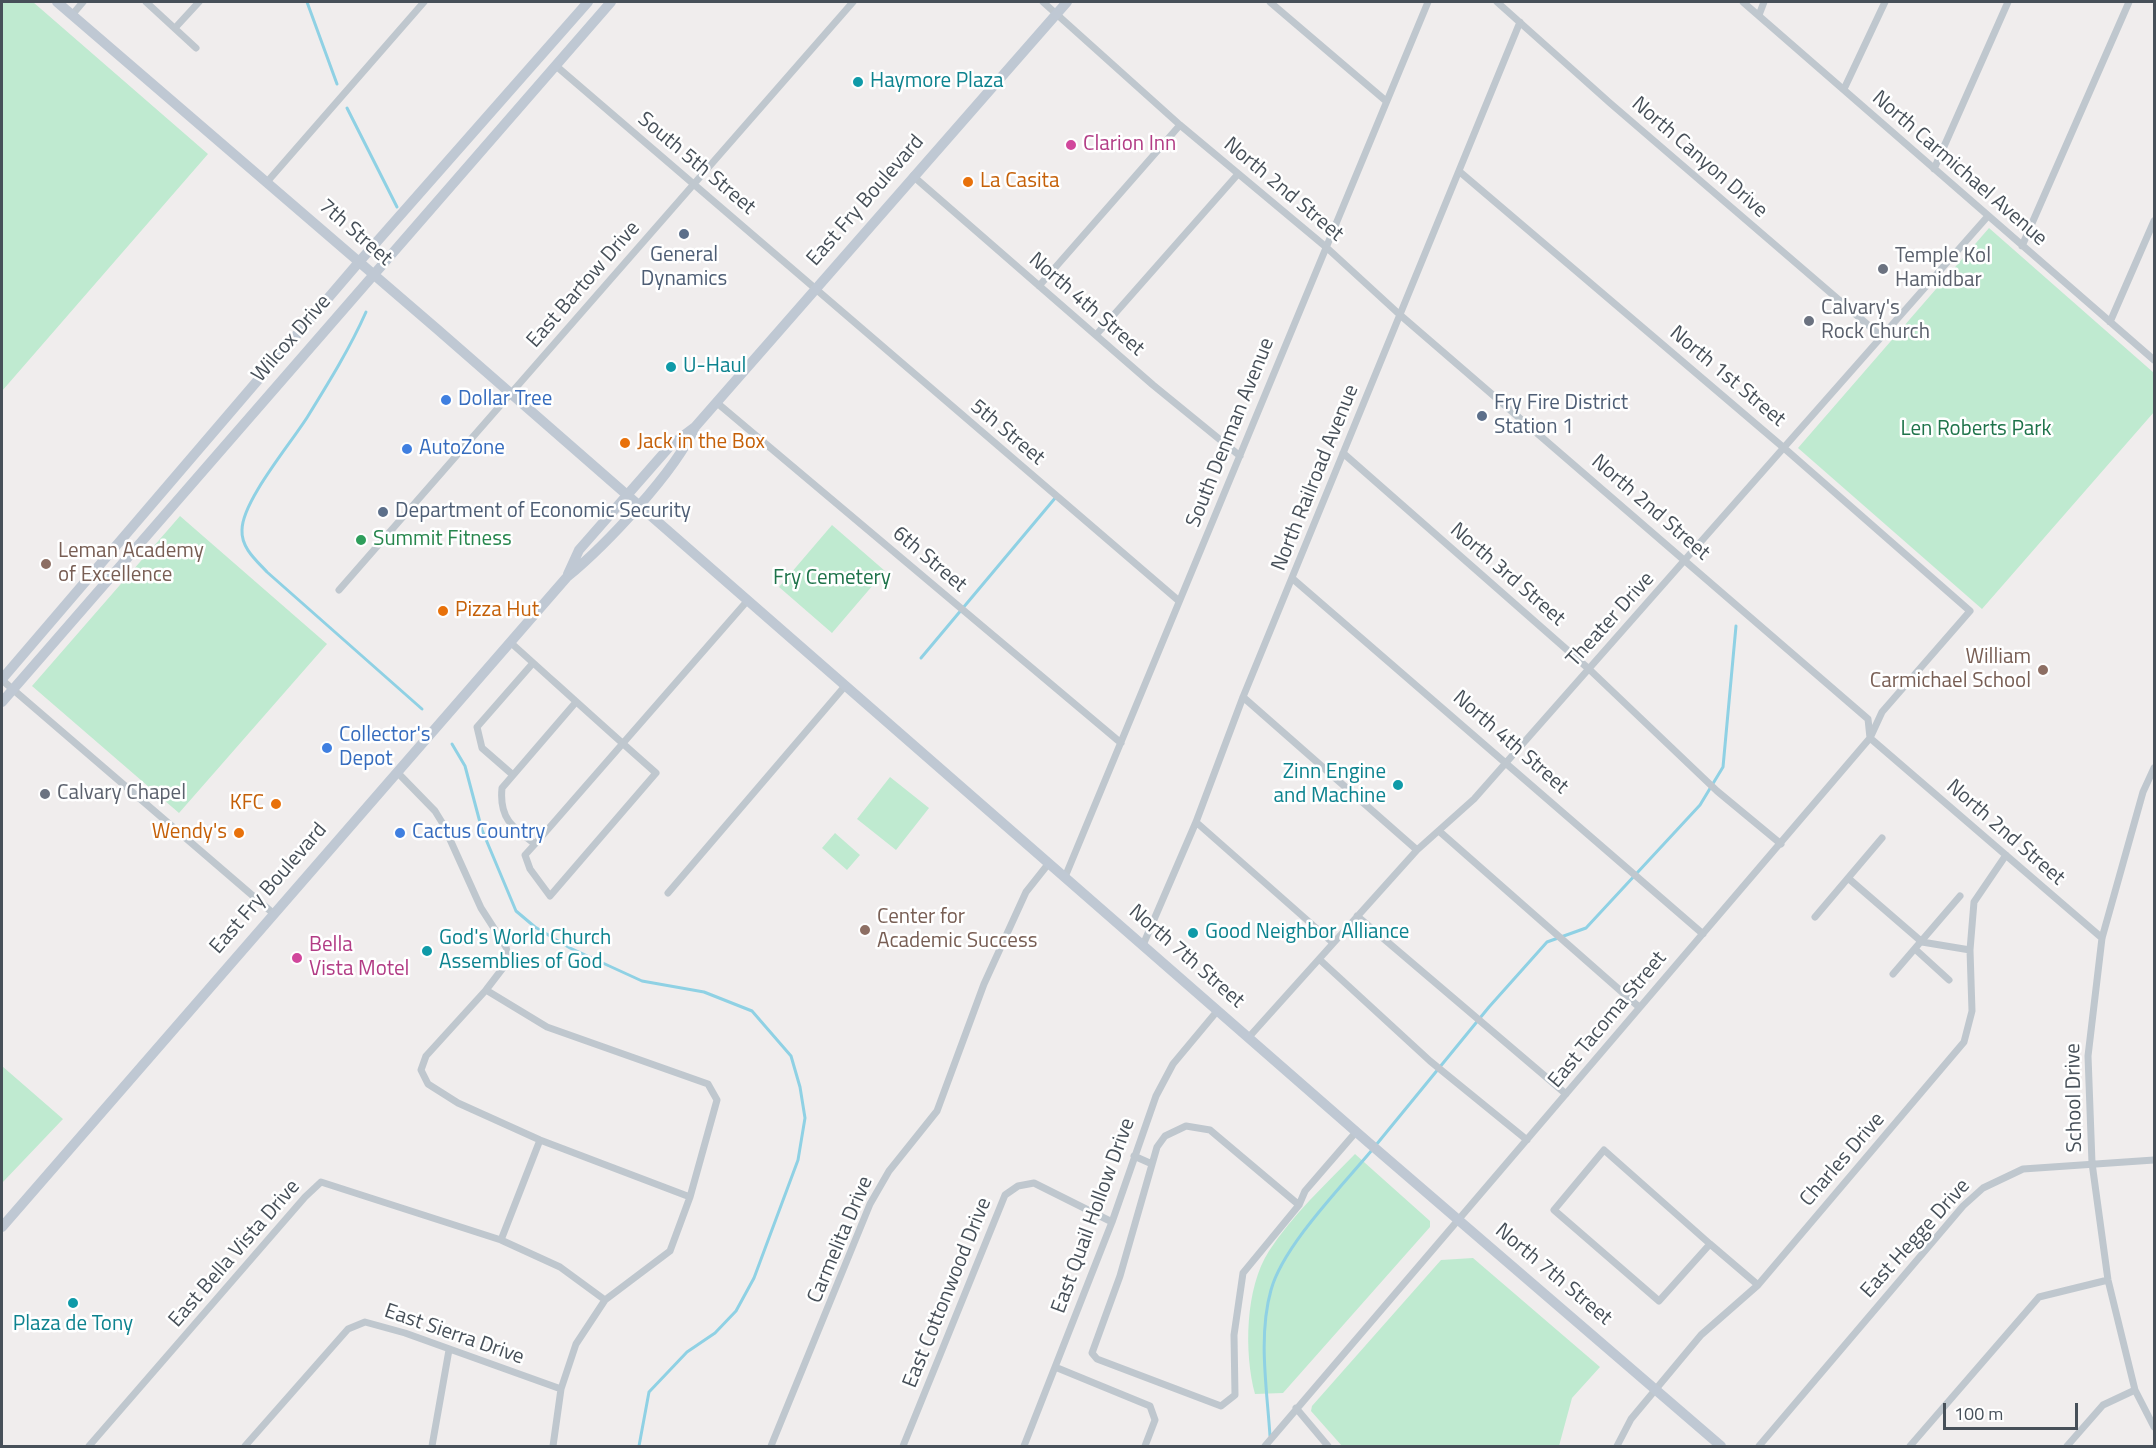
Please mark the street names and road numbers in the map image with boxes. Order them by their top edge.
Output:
street label: North Carmichael Avenue [1866,86,2052,252]
street label: North Canyon Drive [1626,92,1772,224]
street label: South 5th Street [632,107,760,221]
street label: East Fry Boulevard [802,130,930,272]
street label: North 2nd Street [1218,133,1348,247]
street label: 7th Street [313,194,397,272]
street label: East Bartow Drive [522,217,646,353]
street label: North 4th Street [1023,248,1149,362]
street label: Wilcox Drive [247,290,337,388]
street label: North 1st Street [1664,321,1790,433]
street label: South Denman Avenue [1181,335,1281,531]
street label: North Railroad Avenue [1267,381,1365,575]
street label: 5th Street [965,395,1049,471]
street label: North 2nd Street [1586,450,1714,566]
street label: North 3rd Street [1444,518,1570,632]
street label: 6th Street [887,522,971,598]
street label: Theater Drive [1562,567,1660,673]
street label: North 4th Street [1447,686,1573,800]
street label: North 2nd Street [1941,775,2069,891]
street label: East Fry Boulevard [205,818,333,960]
street label: North 7th Street [1123,900,1249,1014]
street label: East Tacoma Street [1544,947,1672,1093]
street label: School Drive [2061,1043,2089,1153]
street label: Charles Drive [1795,1108,1891,1212]
street label: East Quail Hollow Drive [1047,1115,1141,1317]
street label: Carmelita Drive [803,1173,879,1307]
street label: East Hegge Drive [1856,1174,1976,1304]
street label: East Bella Vista Drive [164,1175,306,1333]
street label: East Cottonwood Drive [898,1194,998,1392]
street label: North 7th Street [1489,1219,1617,1331]
street label: East Sierra Drive [381,1299,527,1371]

